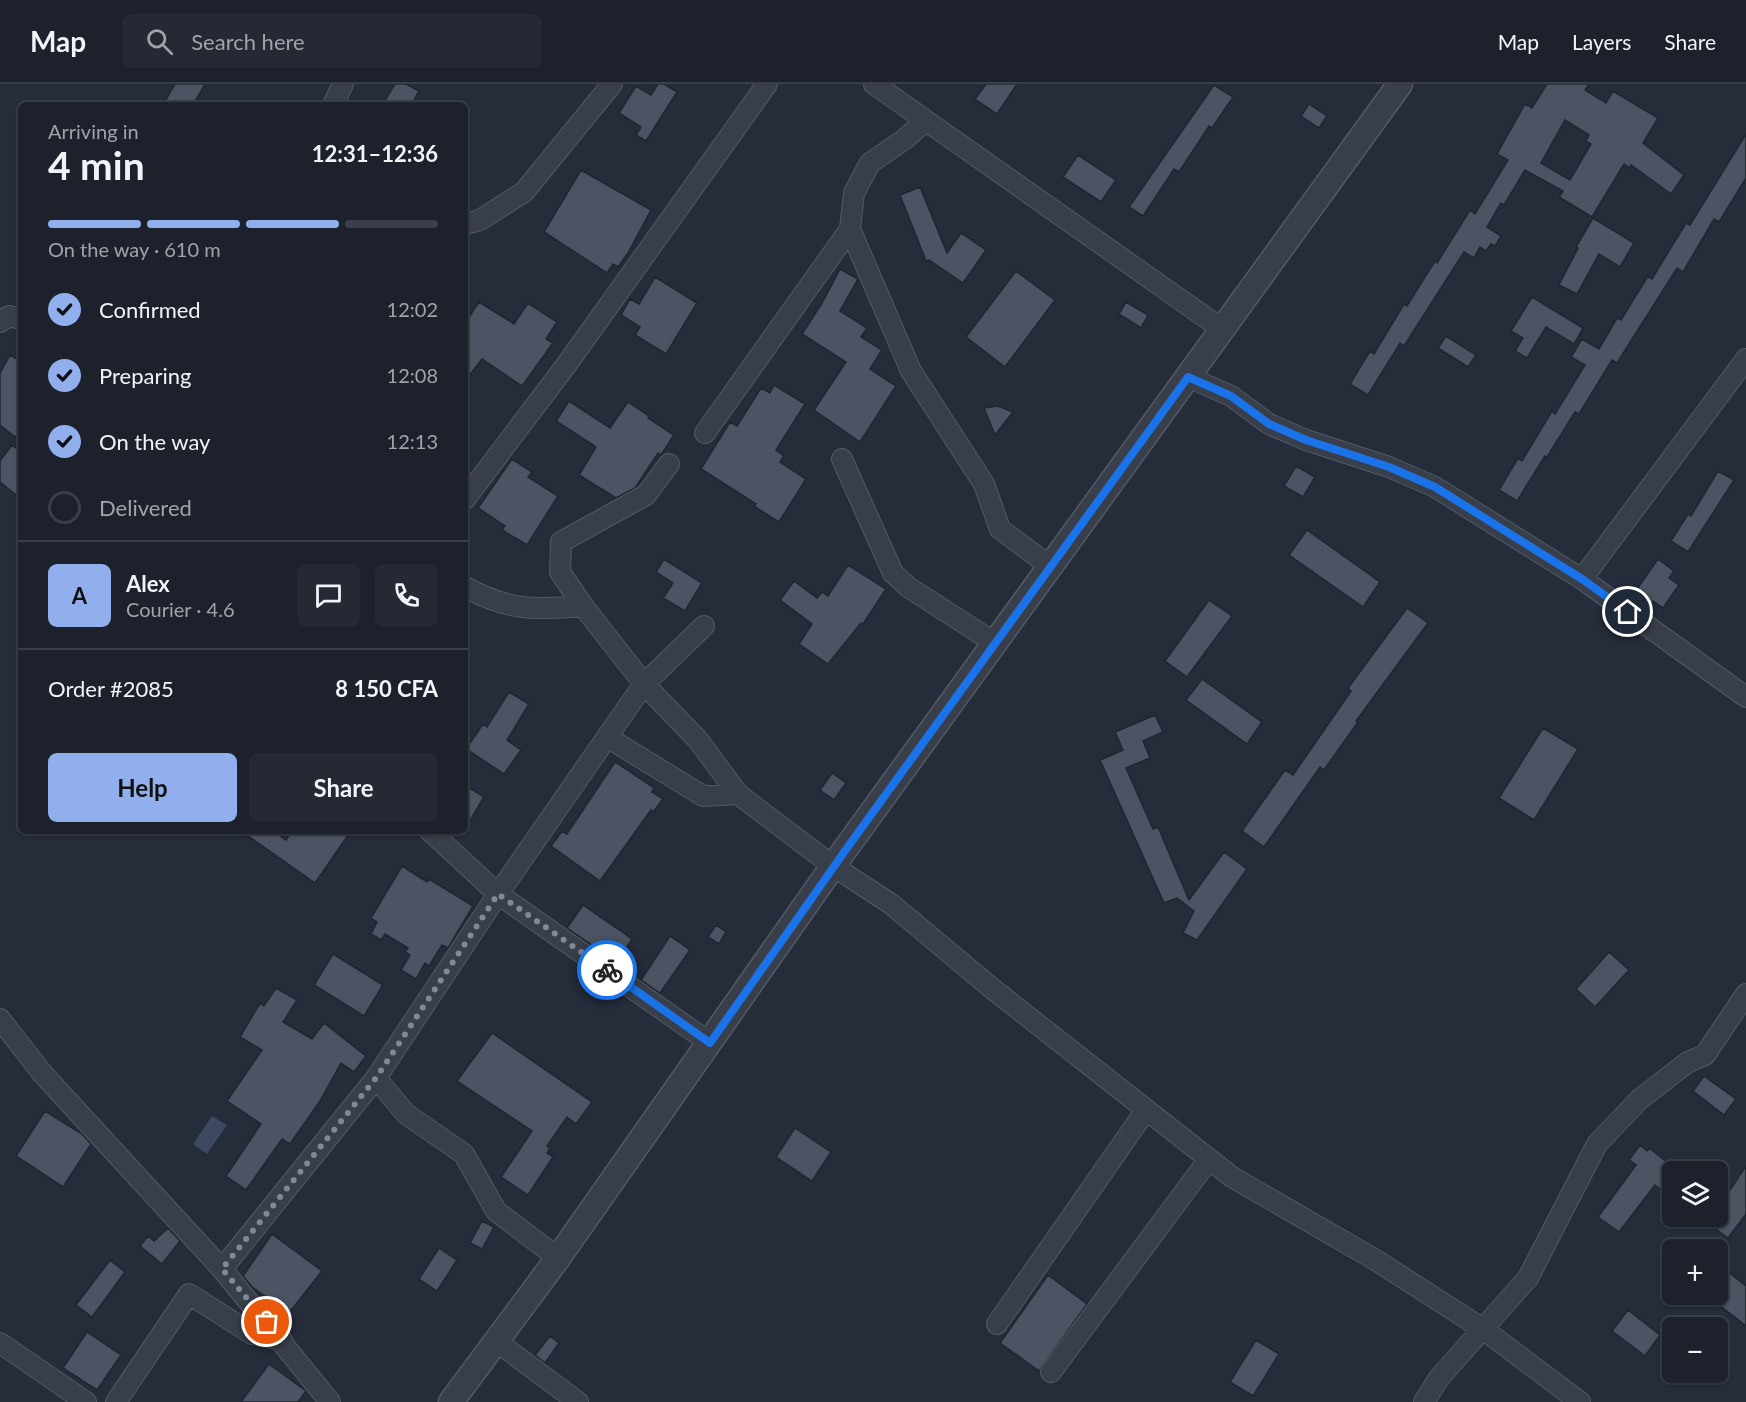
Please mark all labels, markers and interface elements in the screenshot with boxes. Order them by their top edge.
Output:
search box [122,14,542,68]
text: Map [30,24,86,58]
icon: search [143,25,176,58]
text: Search here [191,28,305,55]
text: Map [1498,29,1539,54]
text: Layers [1572,29,1631,54]
text: Share [1664,29,1716,54]
text: Arriving in [48,119,139,143]
text: 12:31–12:36 [312,140,438,167]
text: 4 min [48,142,145,188]
text: On the way · 610 m [48,237,221,261]
icon: check [48,293,81,326]
text: Confirmed [99,296,201,323]
text: 12:02 [387,297,438,321]
icon: check [48,359,81,392]
text: Preparing [99,362,191,389]
text: 12:08 [387,363,438,387]
icon: check [48,425,81,458]
text: On the way [99,428,210,455]
text: 12:13 [387,429,438,453]
text: Delivered [99,494,192,521]
button: chat [297,564,360,627]
button: phone [375,564,438,627]
text: Alex [126,570,170,597]
text: A [72,582,87,609]
pin [1602,586,1653,637]
icon: home [1611,595,1644,628]
text: Courier · 4.6 [126,597,235,621]
text: Order #2085 [48,675,174,702]
text: 8 150 CFA [335,675,438,702]
button: Help [48,753,237,822]
button: Share [249,753,438,822]
courier [577,940,637,1000]
icon: bike [591,954,624,987]
map controls [1662,1161,1728,1383]
button: layers [1662,1161,1728,1227]
button: + [1662,1239,1728,1305]
pin [241,1296,292,1347]
icon: bag [250,1305,283,1338]
button: − [1662,1317,1728,1383]

